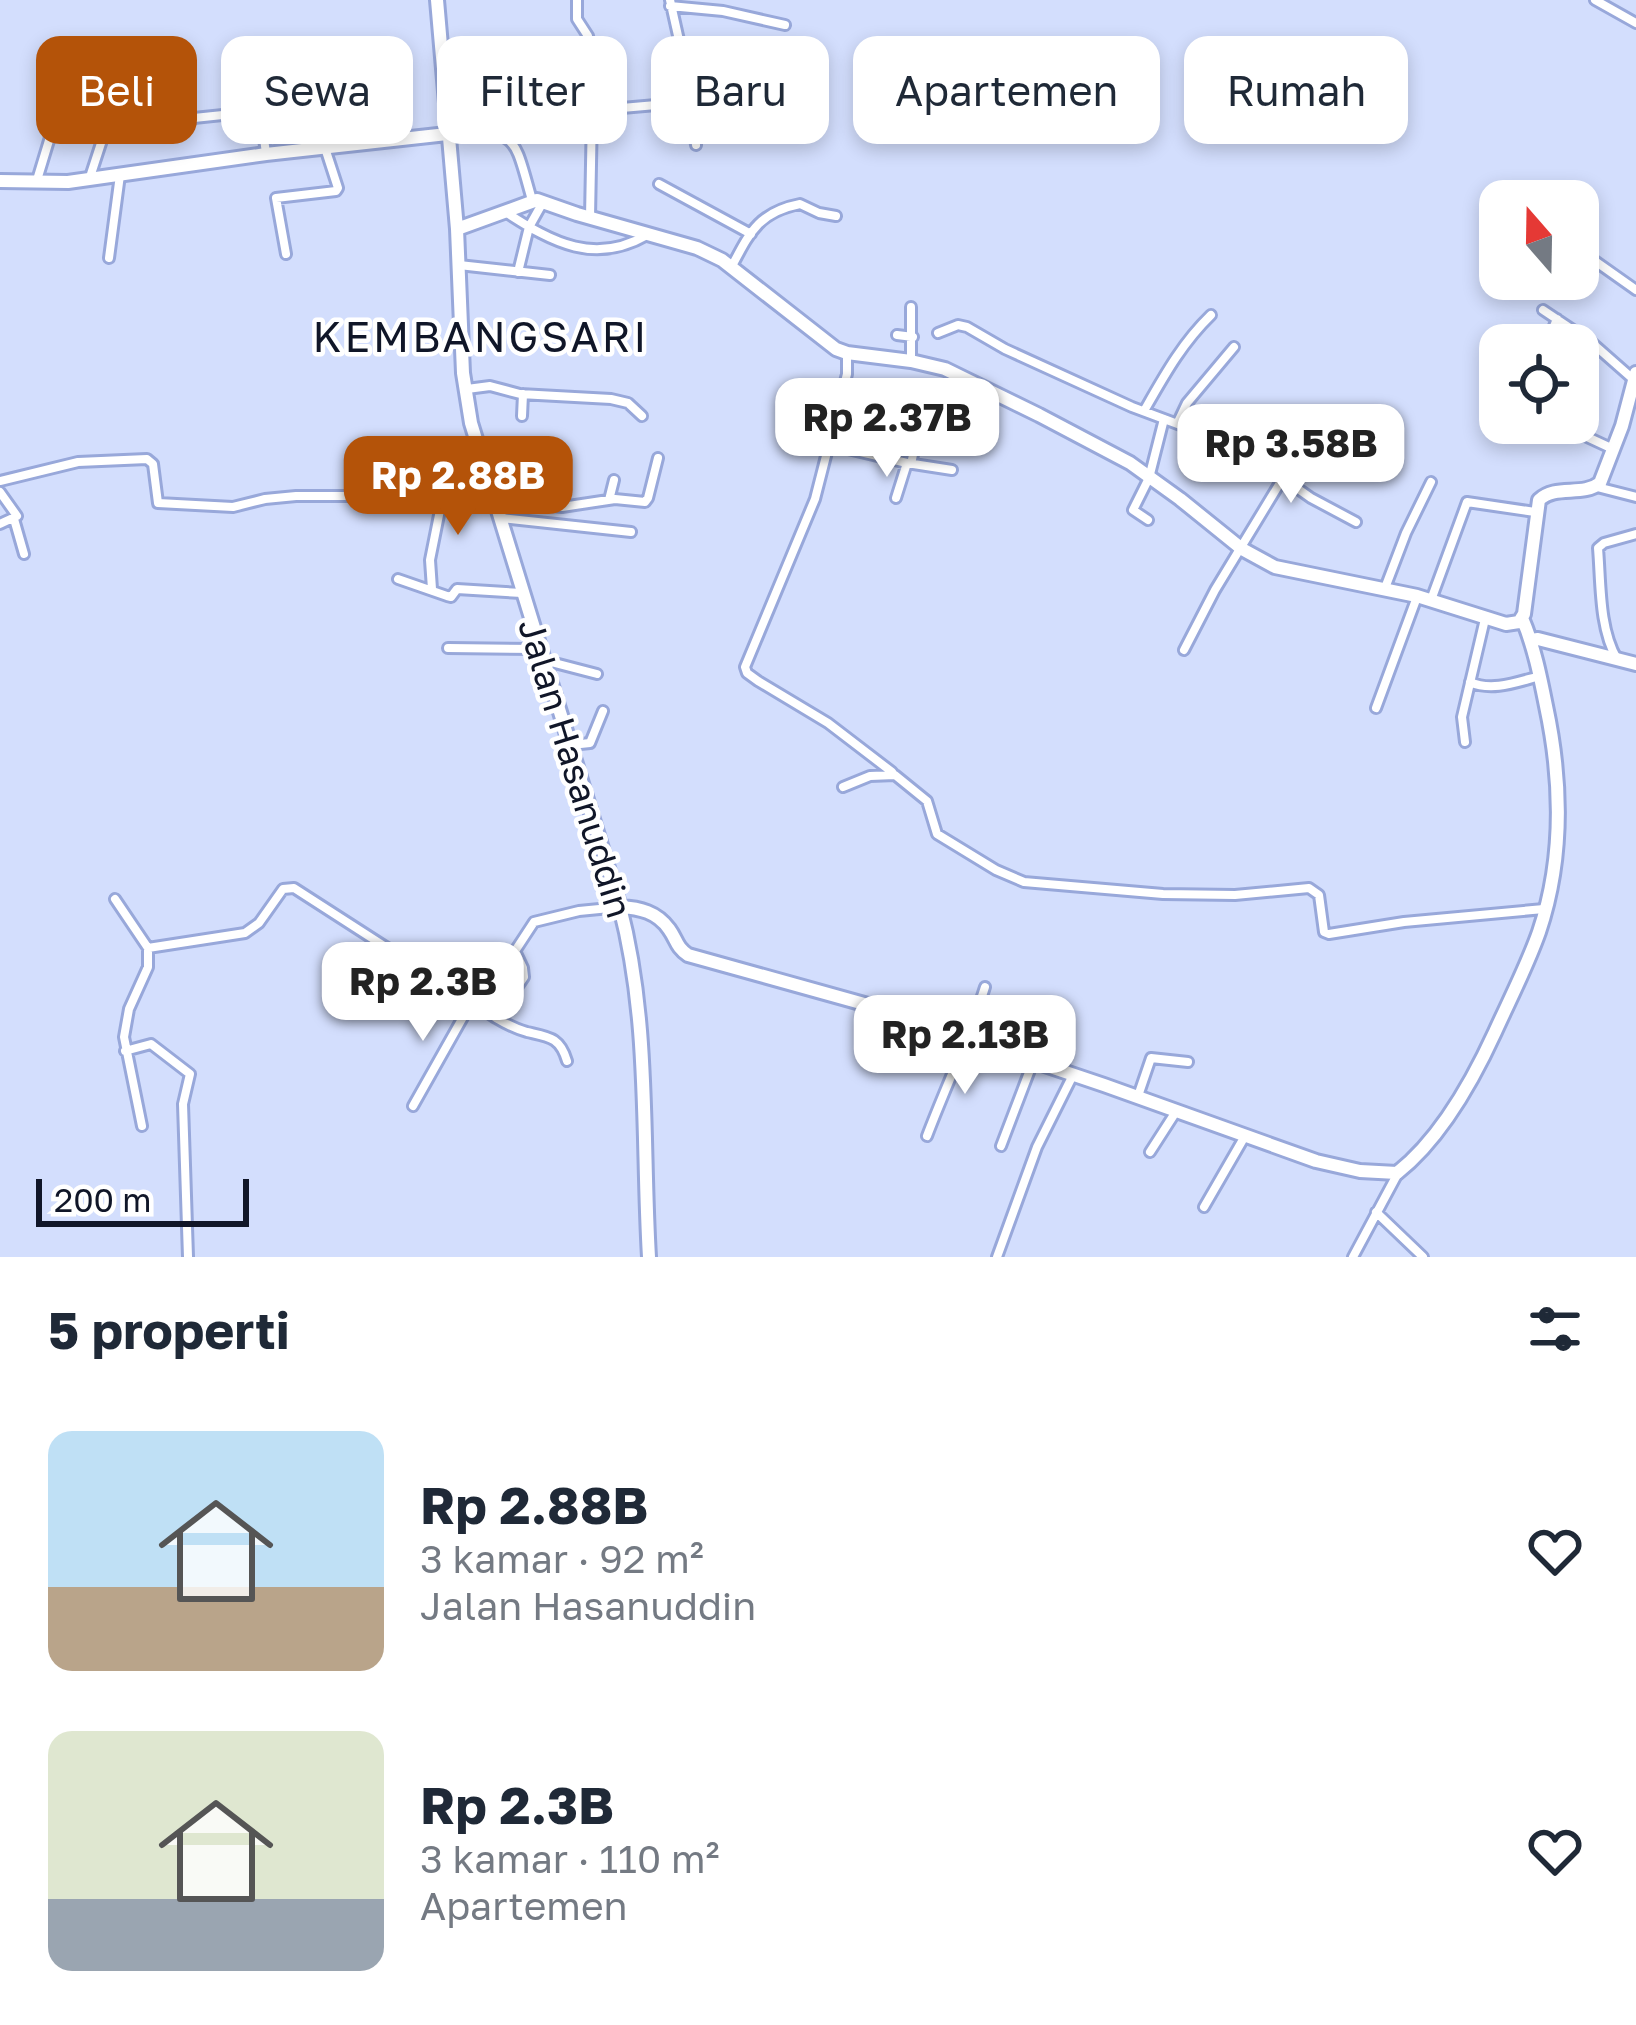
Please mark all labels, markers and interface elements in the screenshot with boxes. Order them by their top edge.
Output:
chip: Beli [36,36,197,144]
chip: Sewa [221,36,413,144]
chip: Filter [437,36,627,144]
chip: Baru [651,36,829,144]
chip: Apartemen [853,36,1160,144]
chip: Rumah [1184,36,1408,144]
north arrow [1479,180,1599,300]
map controls [1479,180,1599,444]
district label: KEMBANGSARI [312,311,650,361]
button: locate [1479,324,1599,444]
pin: Rp 2.37B [763,378,1011,480]
text: Rp 2.37B [802,393,972,440]
pin: Rp 3.58B [1167,404,1415,506]
text: Rp 3.58B [1204,419,1378,466]
pin: Rp 2.88B [334,436,582,538]
text: Rp 2.88B [371,451,545,498]
street label: Jalan Hasanuddin [510,613,642,923]
pin: Rp 2.3B [312,942,534,1044]
text: Rp 2.3B [349,957,497,1004]
pin: Rp 2.13B [841,995,1089,1097]
text: Rp 2.13B [881,1010,1049,1057]
scale bar [36,1173,249,1226]
text: 200 m [54,1180,152,1219]
icon: filters [1522,1296,1588,1362]
text: 5 properti [48,1299,290,1360]
text: Rp 2.88B [420,1474,648,1535]
icon: home [144,1479,288,1623]
icon: heart [1522,1518,1588,1584]
text: 3 kamar · 92 m² [420,1535,704,1582]
text: Jalan Hasanuddin [420,1582,756,1629]
text: Rp 2.3B [420,1774,614,1835]
icon: home [144,1779,288,1923]
icon: heart [1522,1818,1588,1884]
text: 3 kamar · 110 m² [420,1835,720,1882]
text: Apartemen [420,1882,627,1929]

